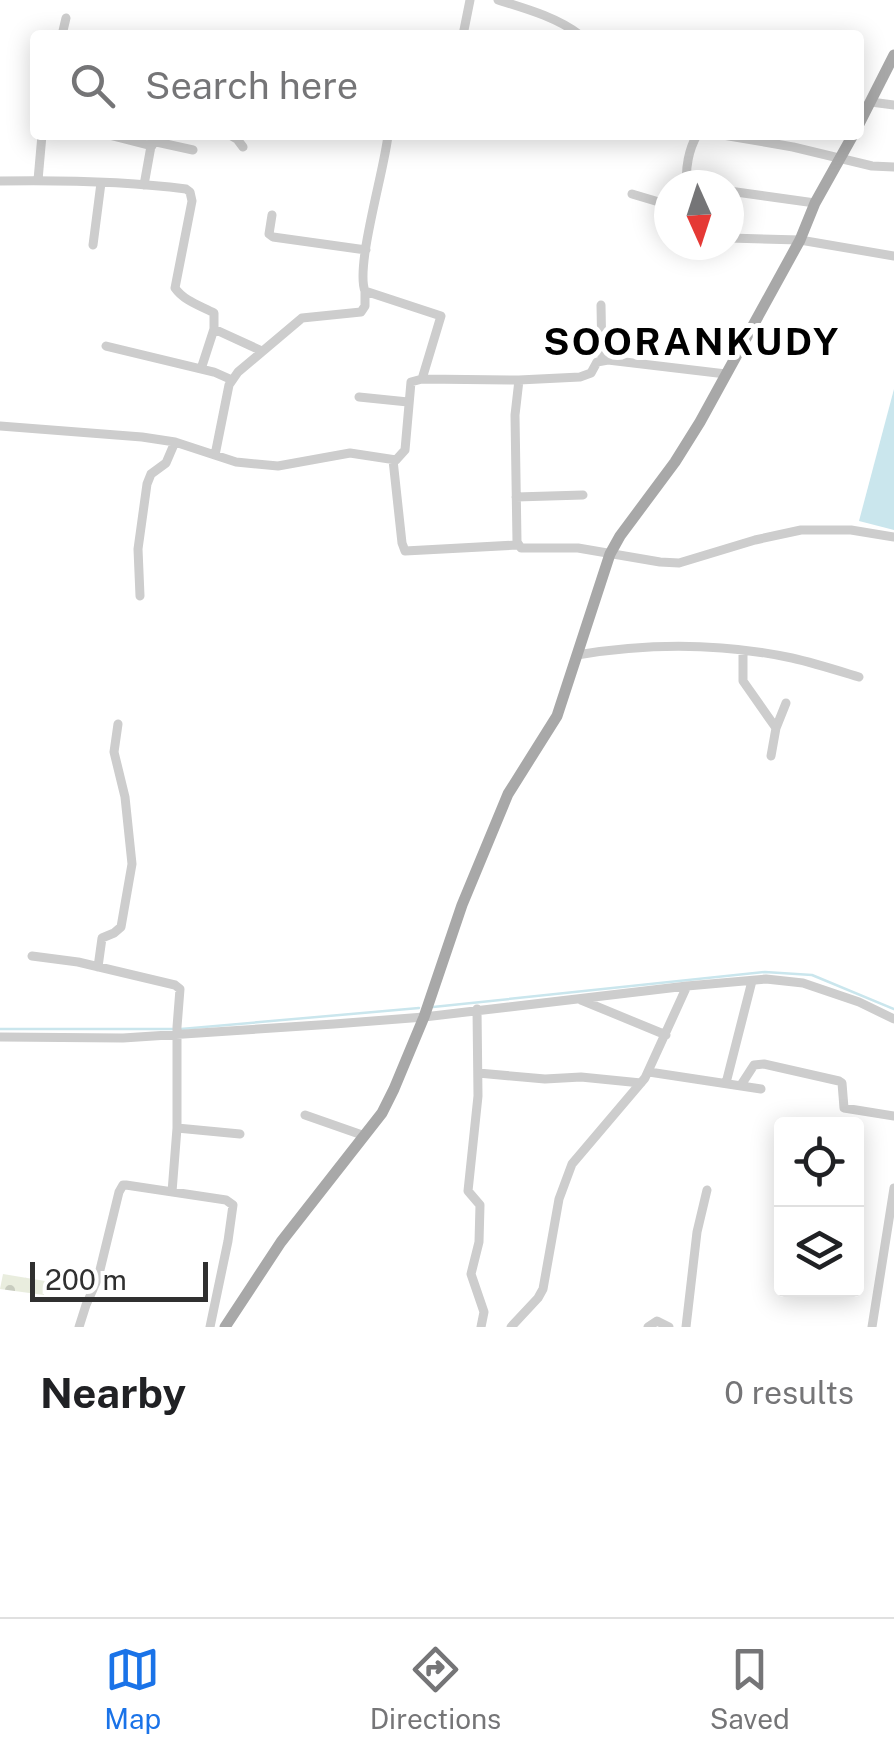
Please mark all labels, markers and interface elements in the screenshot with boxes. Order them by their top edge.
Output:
search box [30,30,864,140]
icon: search [65,58,120,113]
text: Search here [145,63,358,108]
north arrow [654,170,744,260]
district label: SOORANKUDY [543,319,841,364]
map controls [774,1117,864,1297]
button: locate [774,1117,864,1207]
button: layers [774,1207,864,1297]
scale bar [30,1257,208,1302]
text: 200 m [45,1263,127,1296]
text: Nearby [40,1368,186,1417]
text: 0 results [724,1374,854,1411]
tab: Map [104,1642,161,1735]
tab: Directions [370,1642,501,1735]
tab: Saved [710,1642,790,1735]

